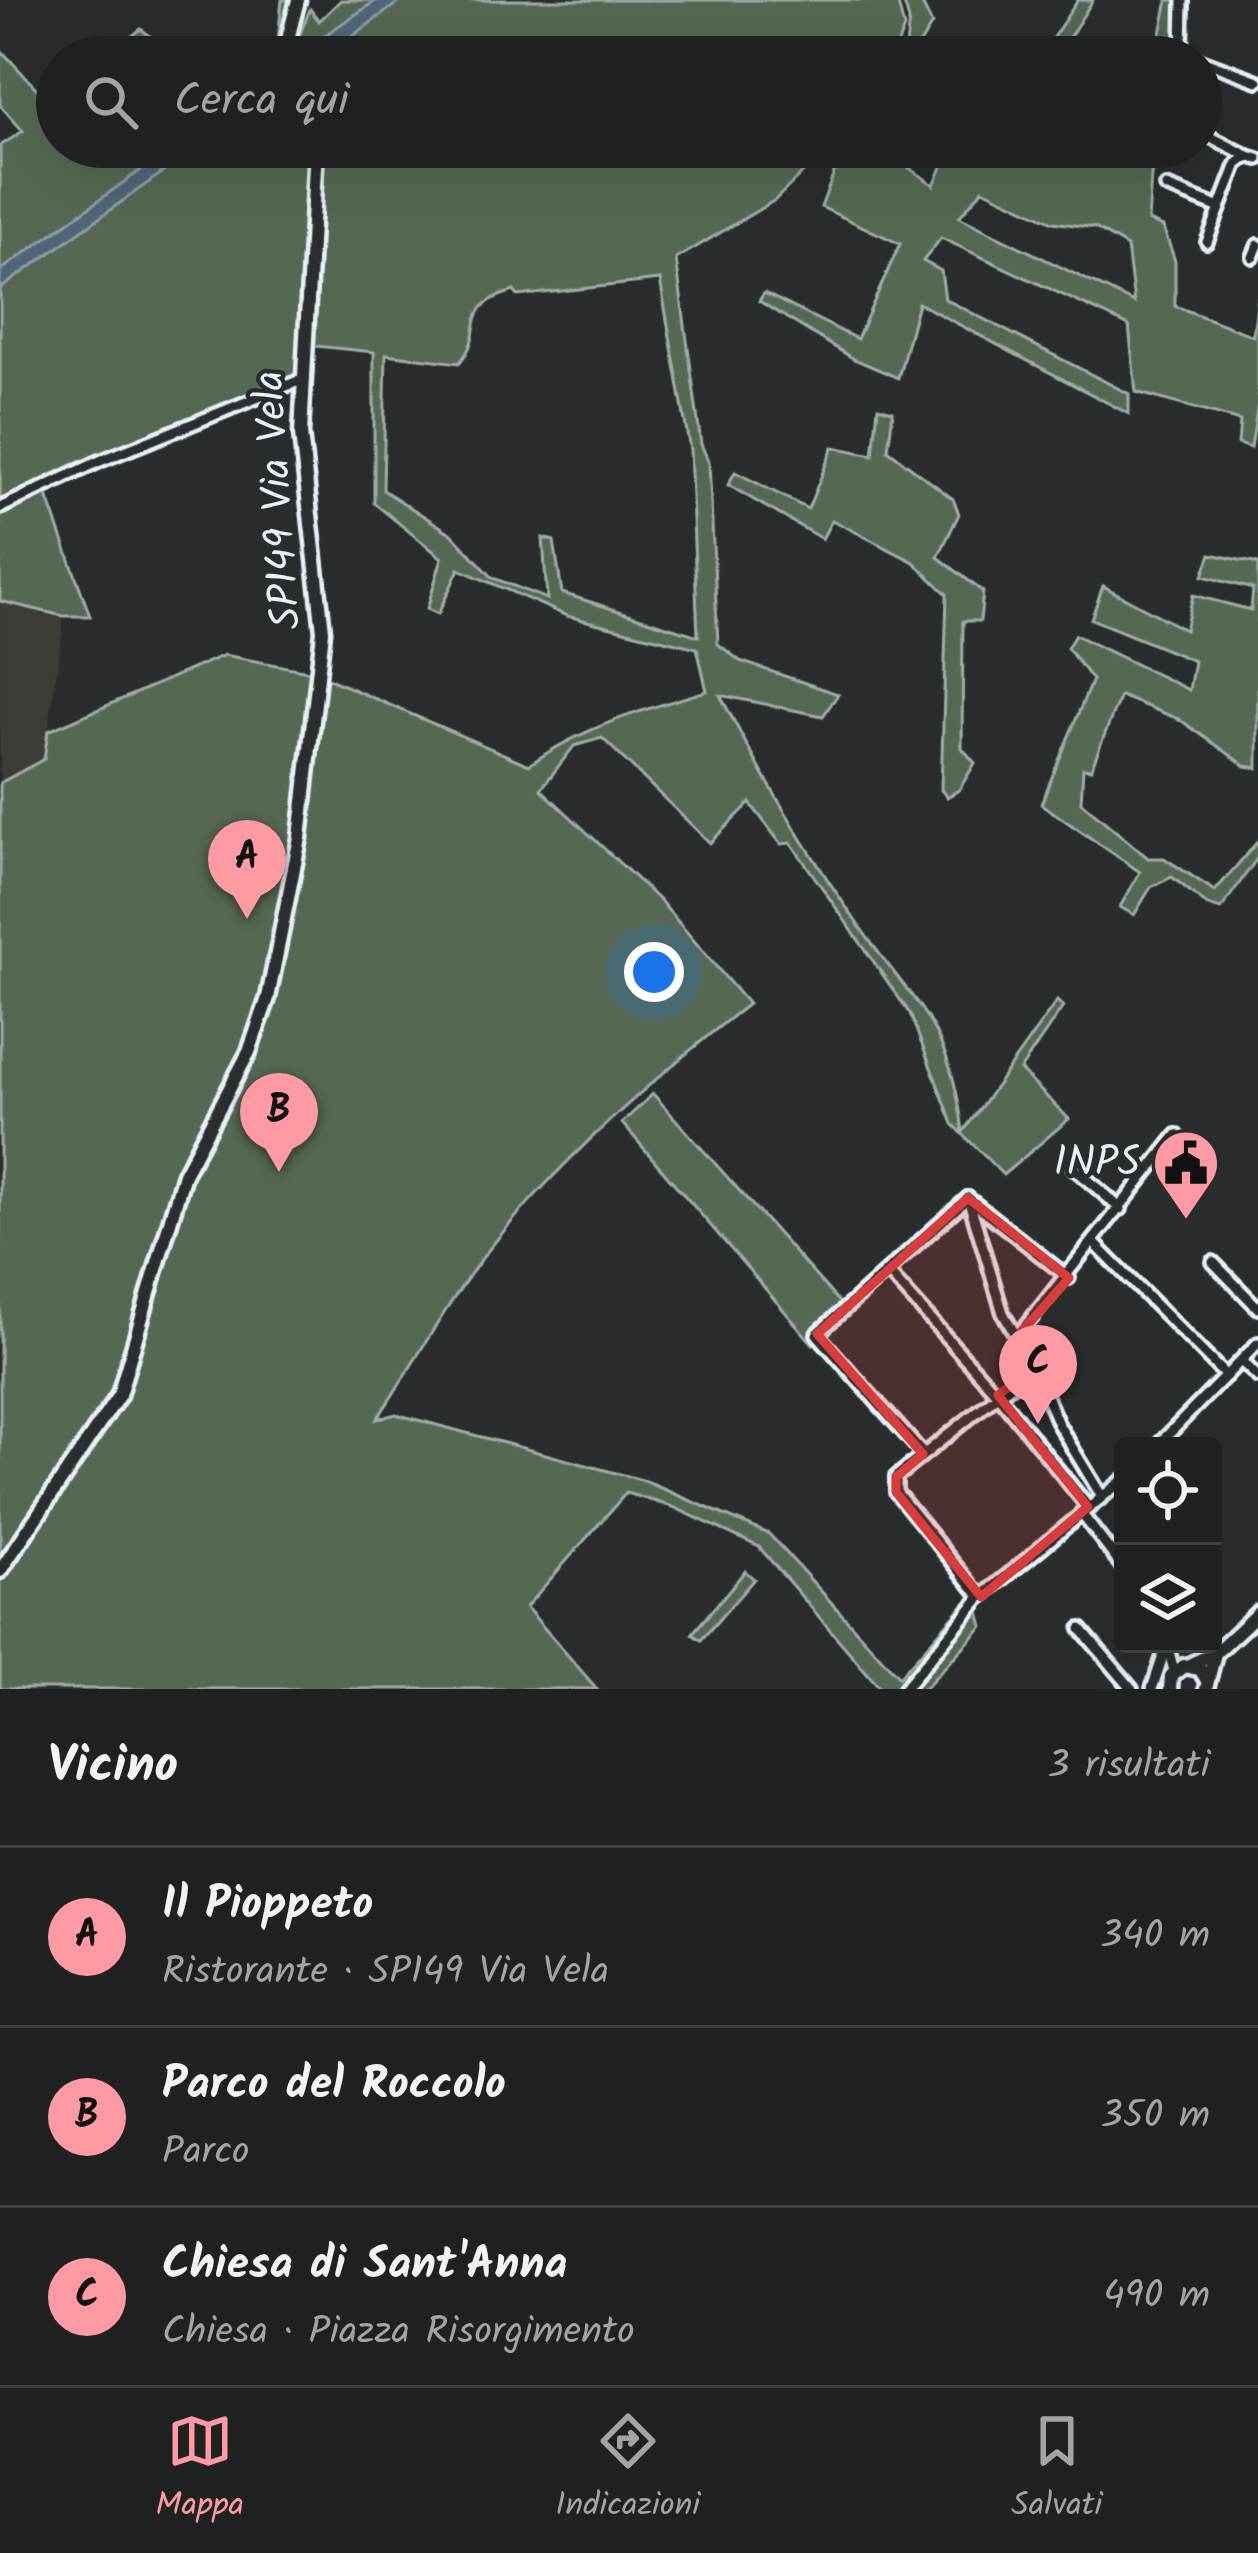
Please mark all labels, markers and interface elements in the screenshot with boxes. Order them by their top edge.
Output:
search box [36,36,1222,168]
text: Cerca qui [174,66,349,138]
icon: search [78,69,144,135]
street label: SP149 Via Vela [237,369,321,631]
pin: A [208,820,286,919]
your location [624,942,684,1002]
pin: B [240,1073,318,1172]
public building icon: INPS [1151,1128,1221,1222]
place label: INPS [1053,1130,1140,1197]
pin: C [999,1325,1077,1424]
map controls [1114,1437,1222,1653]
button: locate [1114,1437,1222,1545]
button: layers [1114,1545,1222,1653]
text: Vicino [48,1727,178,1808]
text: 3 risultati [1047,1736,1210,1798]
text: Il Pioppeto [162,1870,373,1942]
text: A [75,1906,99,1968]
text: 340 m [1100,1906,1210,1968]
text: Ristorante · SP149 Via Vela [162,1942,609,2004]
text: Parco del Roccolo [162,2050,506,2122]
text: B [75,2086,99,2148]
text: 350 m [1101,2086,1210,2148]
text: Parco [162,2122,249,2184]
text: Chiesa di Sant'Anna [162,2230,567,2302]
text: C [75,2266,99,2328]
text: 490 m [1103,2266,1210,2328]
text: Chiesa · Piazza Risorgimento [162,2302,635,2364]
tab: Mappa [156,2408,244,2533]
tab: Indicazioni [555,2408,700,2533]
tab: Salvati [1011,2408,1102,2533]

